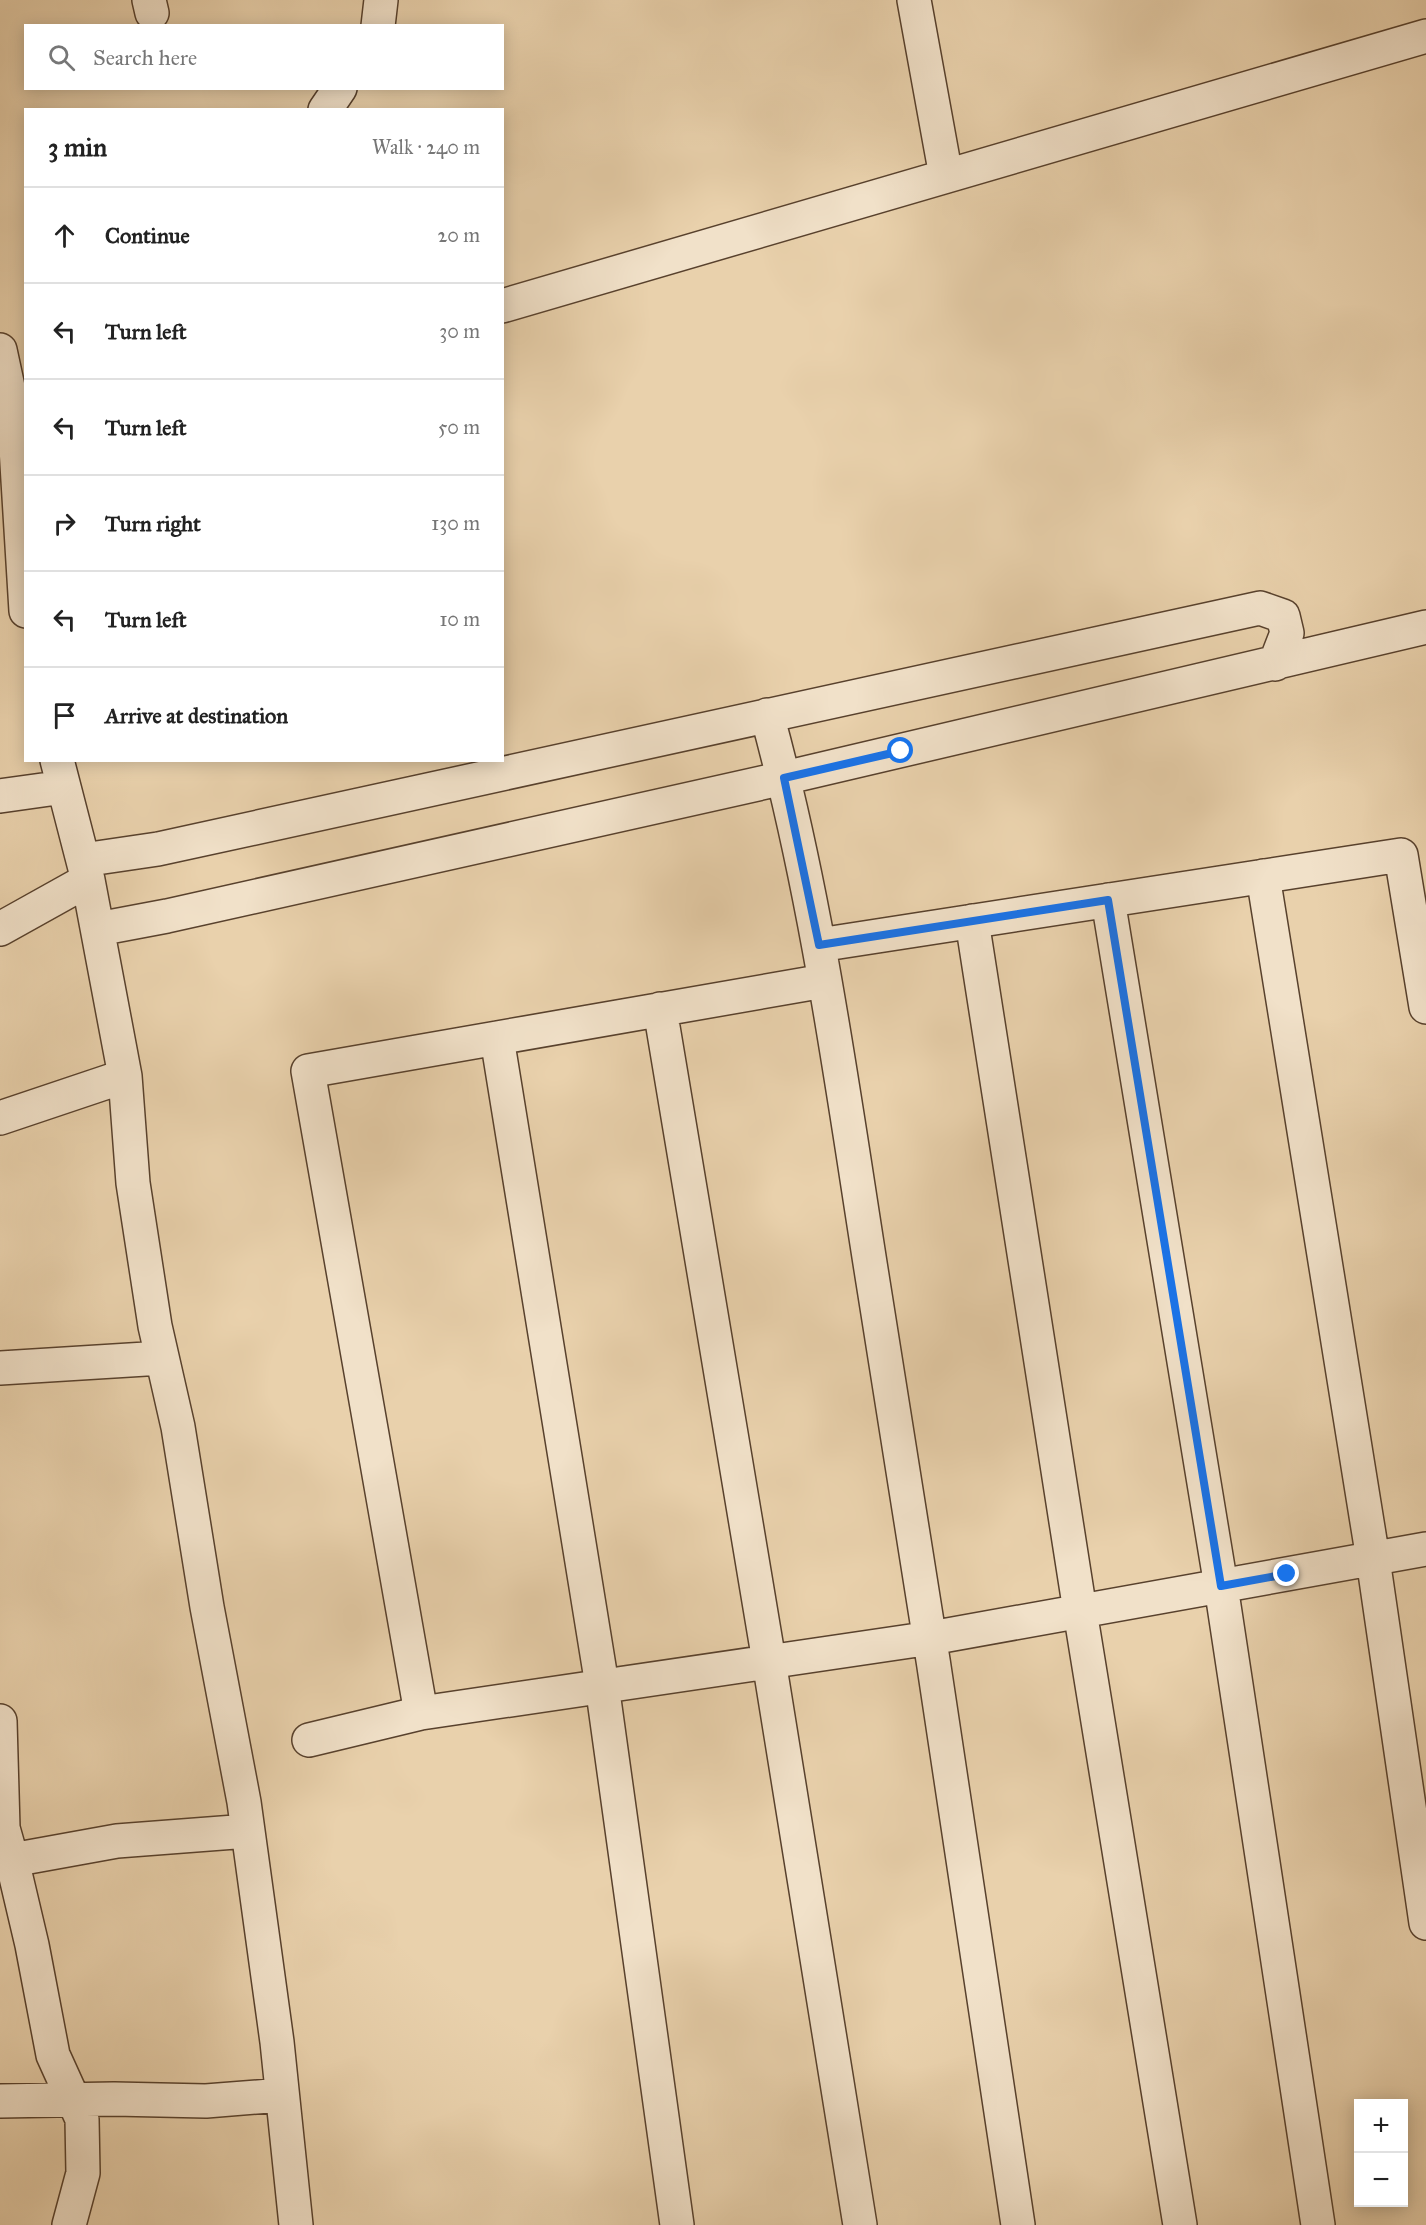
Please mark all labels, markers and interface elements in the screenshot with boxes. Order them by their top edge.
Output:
search box [24,24,504,90]
icon: search [45,41,78,74]
text: Search here [93,44,197,71]
text: 3 min [48,131,107,163]
text: Walk · 240 m [372,135,480,159]
icon: ahead [48,219,81,252]
text: Continue [105,222,190,249]
text: 20 m [437,223,480,247]
icon: left [48,315,81,348]
text: Turn left [105,318,187,345]
text: 30 m [439,319,480,343]
icon: left [48,411,81,444]
text: Turn left [105,414,187,441]
text: 50 m [438,415,480,439]
icon: right [48,507,81,540]
text: Turn right [105,510,201,537]
text: 130 m [431,511,480,535]
icon: left [48,603,81,636]
text: Turn left [105,606,187,633]
text: 10 m [439,607,480,631]
icon: arrive [48,699,81,732]
text: Arrive at destination [105,702,288,729]
route start [887,737,913,763]
route end [1273,1560,1299,1586]
map controls [1354,2099,1408,2207]
button: + [1354,2099,1408,2153]
button: − [1354,2153,1408,2207]

